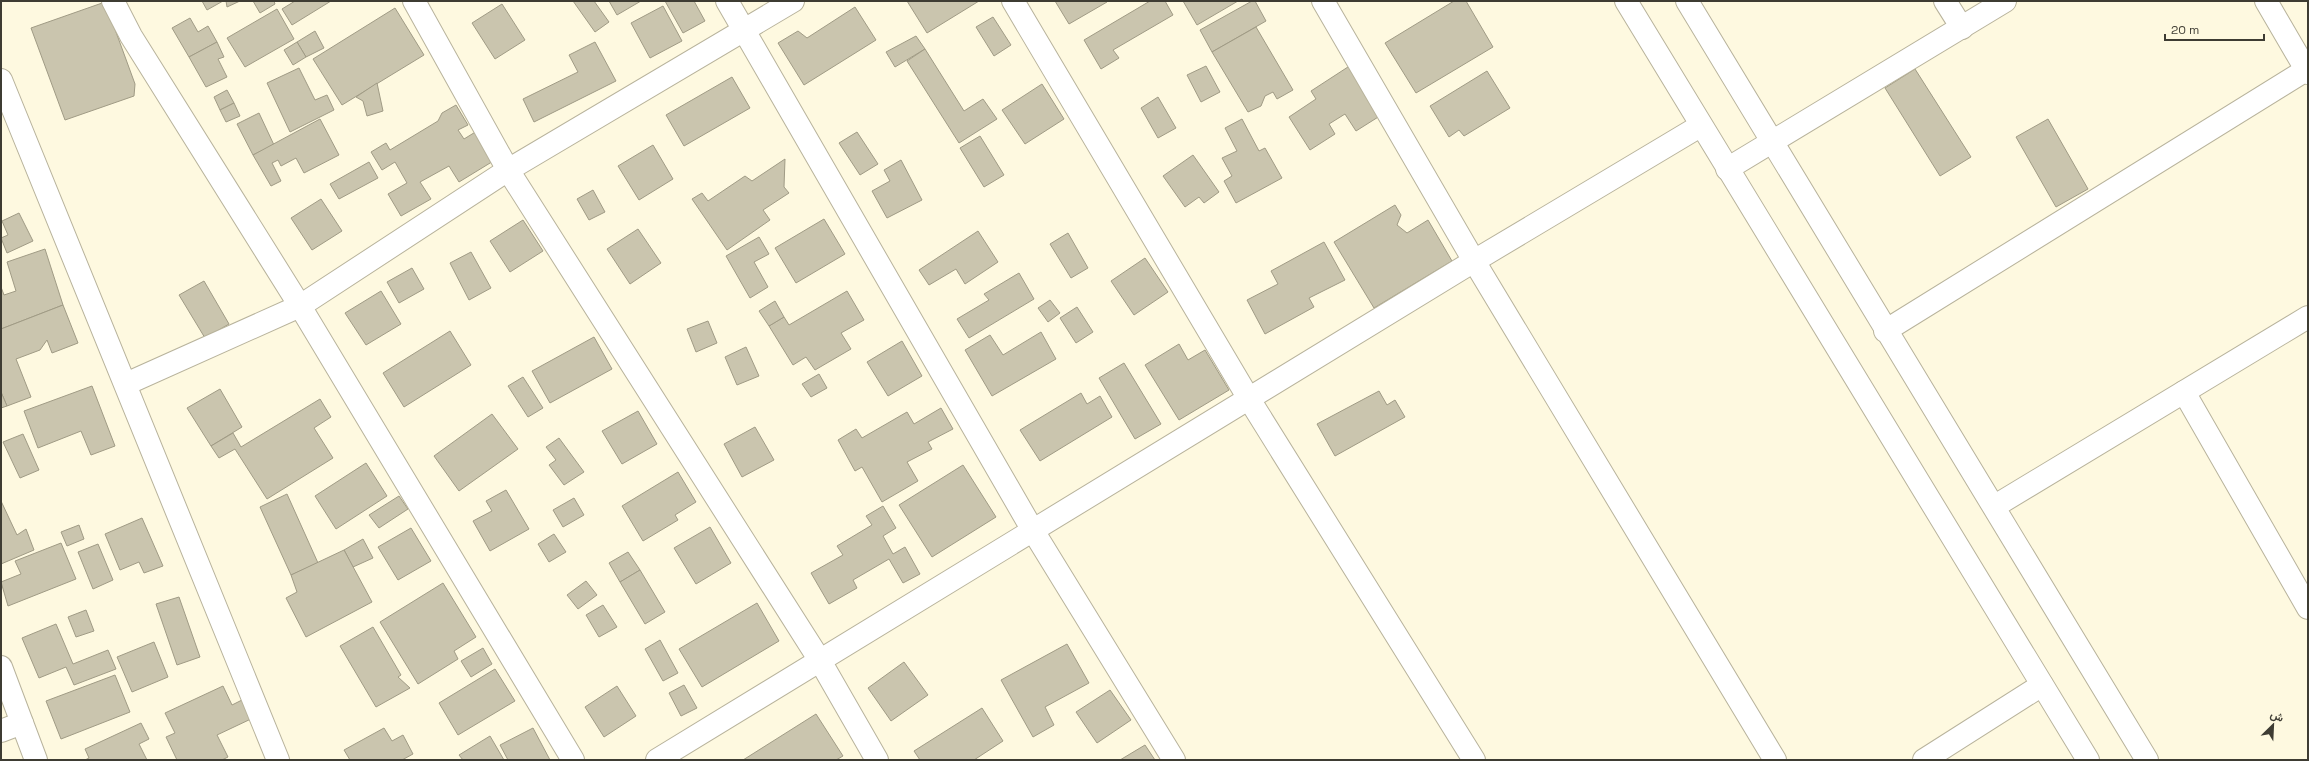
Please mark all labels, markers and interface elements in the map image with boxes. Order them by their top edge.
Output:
scale bar [2165,16,2264,42]
text: 20 m [2171,22,2199,38]
north arrow [2253,705,2293,745]
text: ش [2268,707,2286,725]

